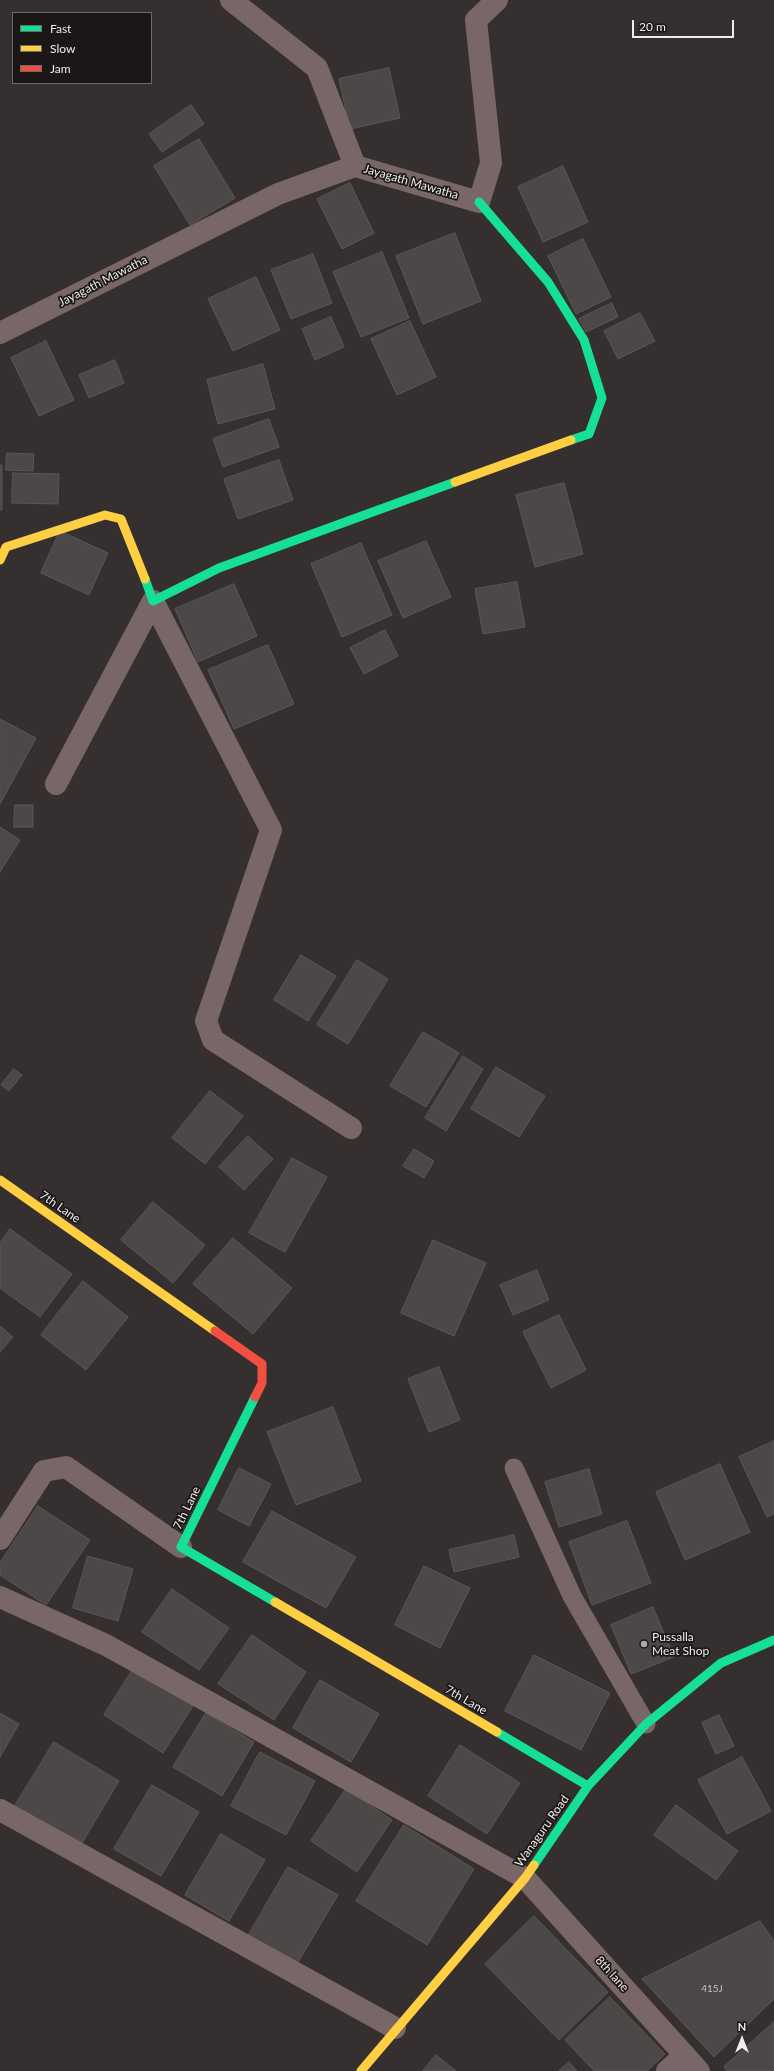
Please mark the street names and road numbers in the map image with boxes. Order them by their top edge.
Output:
street label: Jayagath Mawatha [362,162,460,202]
street label: Jayagath Mawatha [56,252,150,310]
street label: 7th Lane [37,1188,83,1226]
street label: 7th Lane [170,1484,204,1532]
street label: 7th Lane [442,1682,490,1718]
street label: Wanaguru Road [512,1792,572,1870]
street label: 8th lane [592,1953,632,1995]

